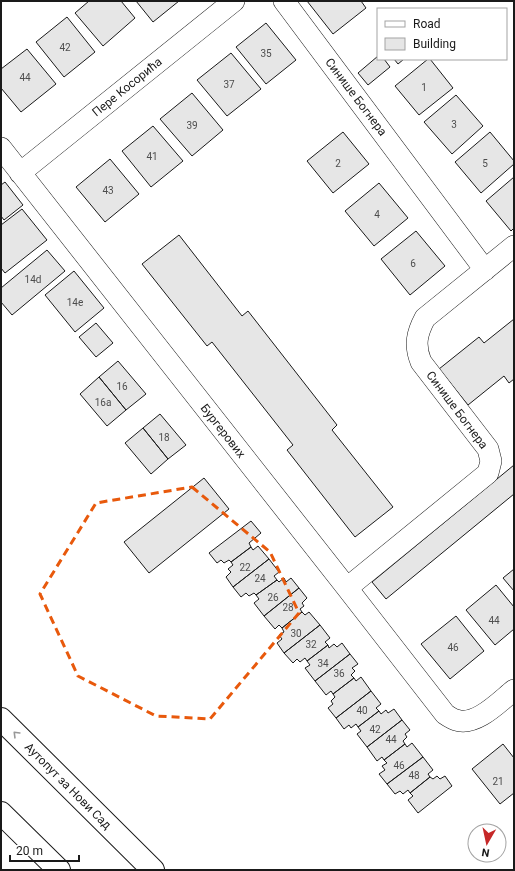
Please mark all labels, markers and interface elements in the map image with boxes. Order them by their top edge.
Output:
legend [377,8,507,60]
text: Road [413,17,441,31]
text: Building [413,37,456,51]
house number: 42 [59,42,71,53]
house number: 35 [260,48,272,59]
street label: Пере Косорића [89,55,165,119]
street label: Синише Богнера [322,55,390,139]
house number: 44 [19,72,31,83]
house number: 37 [223,79,235,90]
house number: 1 [421,82,427,93]
house number: 3 [451,119,457,130]
house number: 39 [186,120,198,131]
house number: 41 [146,151,158,162]
house number: 2 [335,158,341,169]
house number: 5 [482,158,488,169]
house number: 43 [102,185,114,196]
house number: 4 [374,209,380,220]
house number: 6 [410,258,416,269]
house number: 14d [25,274,41,285]
house number: 14e [67,297,83,308]
street label: Синише Богнера [423,368,491,452]
house number: 16 [116,381,128,392]
house number: 16a [95,397,111,408]
street label: Бургерових [198,401,248,461]
house number: 18 [158,432,170,443]
house number: 22 [239,562,251,573]
house number: 24 [254,573,266,584]
house number: 26 [267,592,279,603]
house number: 28 [282,602,294,613]
house number: 44 [488,615,500,626]
house number: 30 [290,628,302,639]
house number: 32 [305,639,317,650]
house number: 46 [447,642,459,653]
house number: 34 [317,658,329,669]
house number: 36 [333,668,345,679]
house number: 40 [356,705,368,716]
house number: 42 [369,724,381,735]
one-way arrow [13,731,21,739]
house number: 44 [385,734,397,745]
street label: Аутопут за Нови Сад [22,740,114,832]
house number: 46 [393,760,405,771]
house number: 48 [408,770,420,781]
house number: 21 [492,776,504,787]
north arrow [467,823,507,863]
scale bar [10,837,79,863]
text: 20 m [16,844,43,858]
text: N [480,845,490,859]

